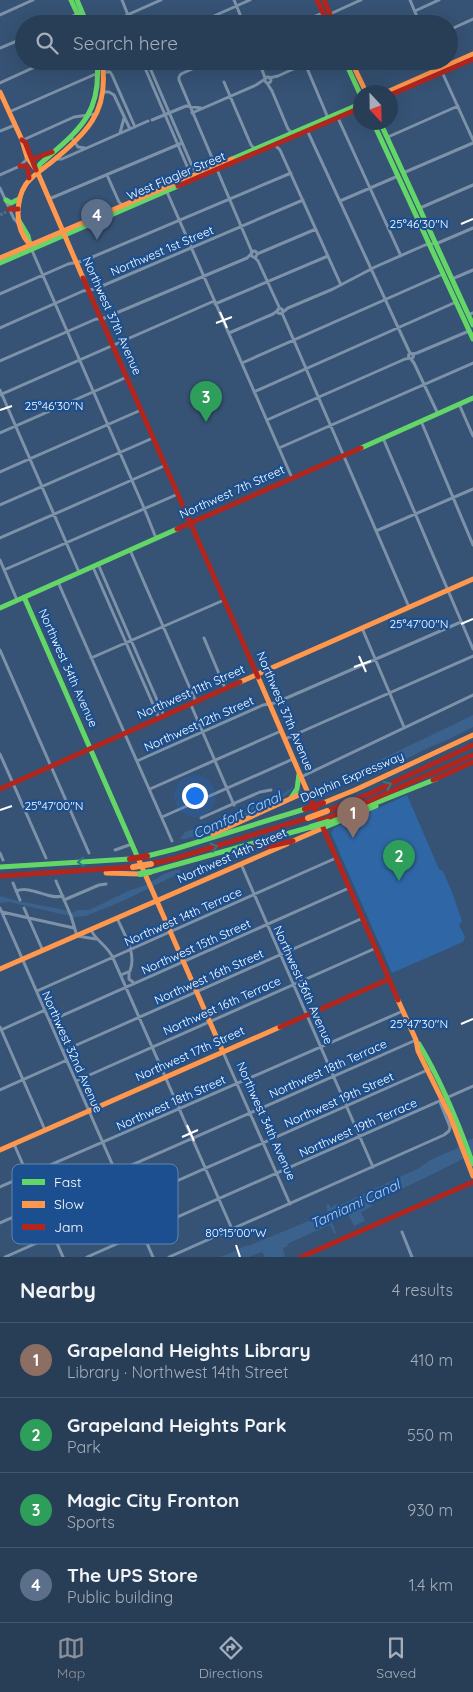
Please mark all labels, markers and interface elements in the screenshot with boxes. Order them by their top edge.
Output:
search box [15,15,458,70]
icon: search [33,29,61,57]
text: Search here [73,31,178,55]
north arrow [353,85,398,130]
street label: West Flagler Street [124,148,227,203]
pin: 4 [81,199,113,240]
text: 25°46'30"N [389,216,449,231]
street label: Northwest 1st Street [108,222,216,279]
street label: Northwest 37th Avenue [80,254,145,377]
pin: 3 [190,381,222,422]
text: 25°46'30"N [24,398,84,413]
street label: Northwest 7th Street [177,462,287,521]
street label: Northwest 34th Avenue [36,606,101,730]
text: 25°47'00"N [389,616,449,631]
street label: Northwest 37th Avenue [254,649,317,773]
street label: Northwest 11th Street [135,661,247,722]
street label: Northwest 12th Street [142,693,256,754]
street label: Dolphin Expressway [298,748,406,805]
one-way arrow [382,781,391,791]
your location [182,783,208,809]
water label: Comfort Canal [190,787,286,842]
pin: 1 [337,797,369,838]
text: 25°47'00"N [24,798,84,813]
street label: Northwest 14th Street [175,825,289,886]
pin: 2 [383,840,415,881]
one-way arrow [209,842,217,852]
one-way arrow [77,857,85,868]
street label: Northwest 14th Terrace [122,884,244,949]
street label: Northwest 15th Street [139,916,253,977]
street label: Northwest 36th Avenue [271,923,336,1047]
street label: Northwest 16th Street [152,946,266,1007]
street label: Northwest 16th Terrace [161,973,283,1038]
street label: Northwest 32nd Avenue [39,989,106,1115]
text: 25°47'30"N [390,1016,448,1031]
street label: Northwest 17th Street [133,1023,247,1084]
street label: Northwest 18th Terrace [267,1036,389,1101]
street label: Northwest 34th Avenue [234,1059,299,1183]
street label: Northwest 19th Street [282,1069,396,1130]
street label: Northwest 18th Street [114,1072,228,1133]
street label: Northwest 19th Terrace [297,1095,419,1160]
legend [12,1164,178,1244]
text: Fast [54,1173,82,1191]
water label: Tamiami Canal [307,1175,404,1233]
text: Slow [54,1195,84,1213]
text: Jam [54,1218,83,1236]
text: 80°15'00"W [205,1225,267,1240]
text: Nearby [20,1277,96,1303]
text: 4 results [392,1280,453,1300]
text: Grapeland Heights Library [67,1338,311,1362]
text: 1 [33,1350,39,1370]
text: 410 m [410,1350,453,1370]
text: Library · Northwest 14th Street [67,1362,288,1382]
text: Grapeland Heights Park [67,1413,287,1437]
text: 2 [31,1425,41,1445]
text: 550 m [407,1425,453,1445]
text: Park [67,1437,101,1457]
text: Magic City Fronton [67,1488,239,1512]
text: 3 [32,1500,40,1520]
text: 930 m [407,1500,453,1520]
text: Sports [67,1512,115,1532]
text: The UPS Store [67,1563,198,1587]
text: 4 [31,1575,41,1595]
text: 1.4 km [409,1575,453,1595]
text: Public building [67,1587,173,1607]
tab: Map [57,1634,85,1682]
tab: Directions [199,1634,263,1682]
tab: Saved [376,1634,416,1682]

